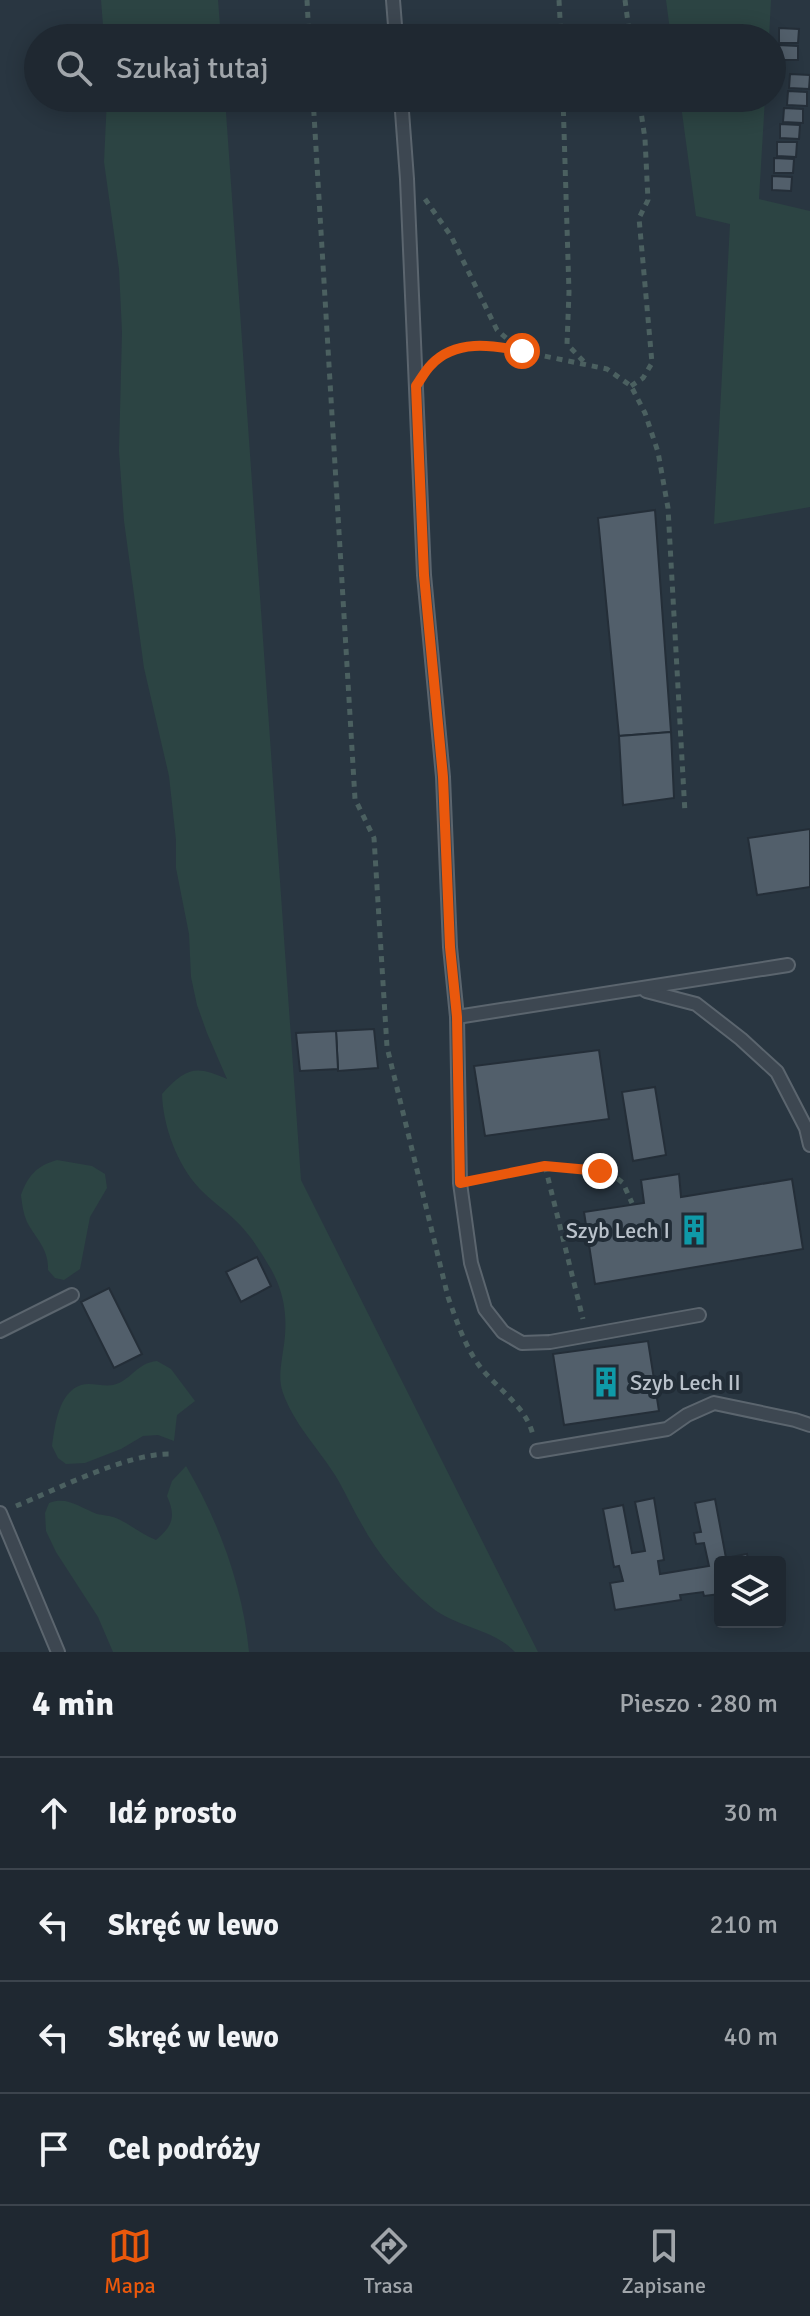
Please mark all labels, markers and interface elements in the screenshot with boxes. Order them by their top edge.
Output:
search box [24,24,786,112]
icon: search [52,46,96,90]
text: Szukaj tutaj [116,50,269,87]
route start [504,333,540,369]
route end [582,1153,618,1189]
building icon: Szyb Lech I [677,1213,711,1247]
place label: Szyb Lech I [566,1217,670,1244]
building icon: Szyb Lech II [589,1365,623,1399]
place label: Szyb Lech II [630,1369,741,1396]
map controls [714,1556,786,1628]
button: layers [714,1556,786,1628]
text: 4 min [32,1683,114,1725]
text: Pieszo · 280 m [619,1688,778,1720]
icon: ahead [32,1791,76,1835]
text: Idź prosto [108,1795,237,1832]
text: 30 m [723,1797,778,1829]
icon: left [32,1903,76,1947]
text: Skręć w lewo [108,1907,279,1944]
text: 210 m [709,1909,778,1941]
icon: left [32,2015,76,2059]
text: Skręć w lewo [108,2019,279,2056]
text: 40 m [723,2021,778,2053]
icon: arrive [32,2127,76,2171]
text: Cel podróży [108,2131,260,2168]
tab: Mapa [104,2224,156,2299]
tab: Trasa [364,2224,413,2299]
tab: Zapisane [621,2224,706,2299]

